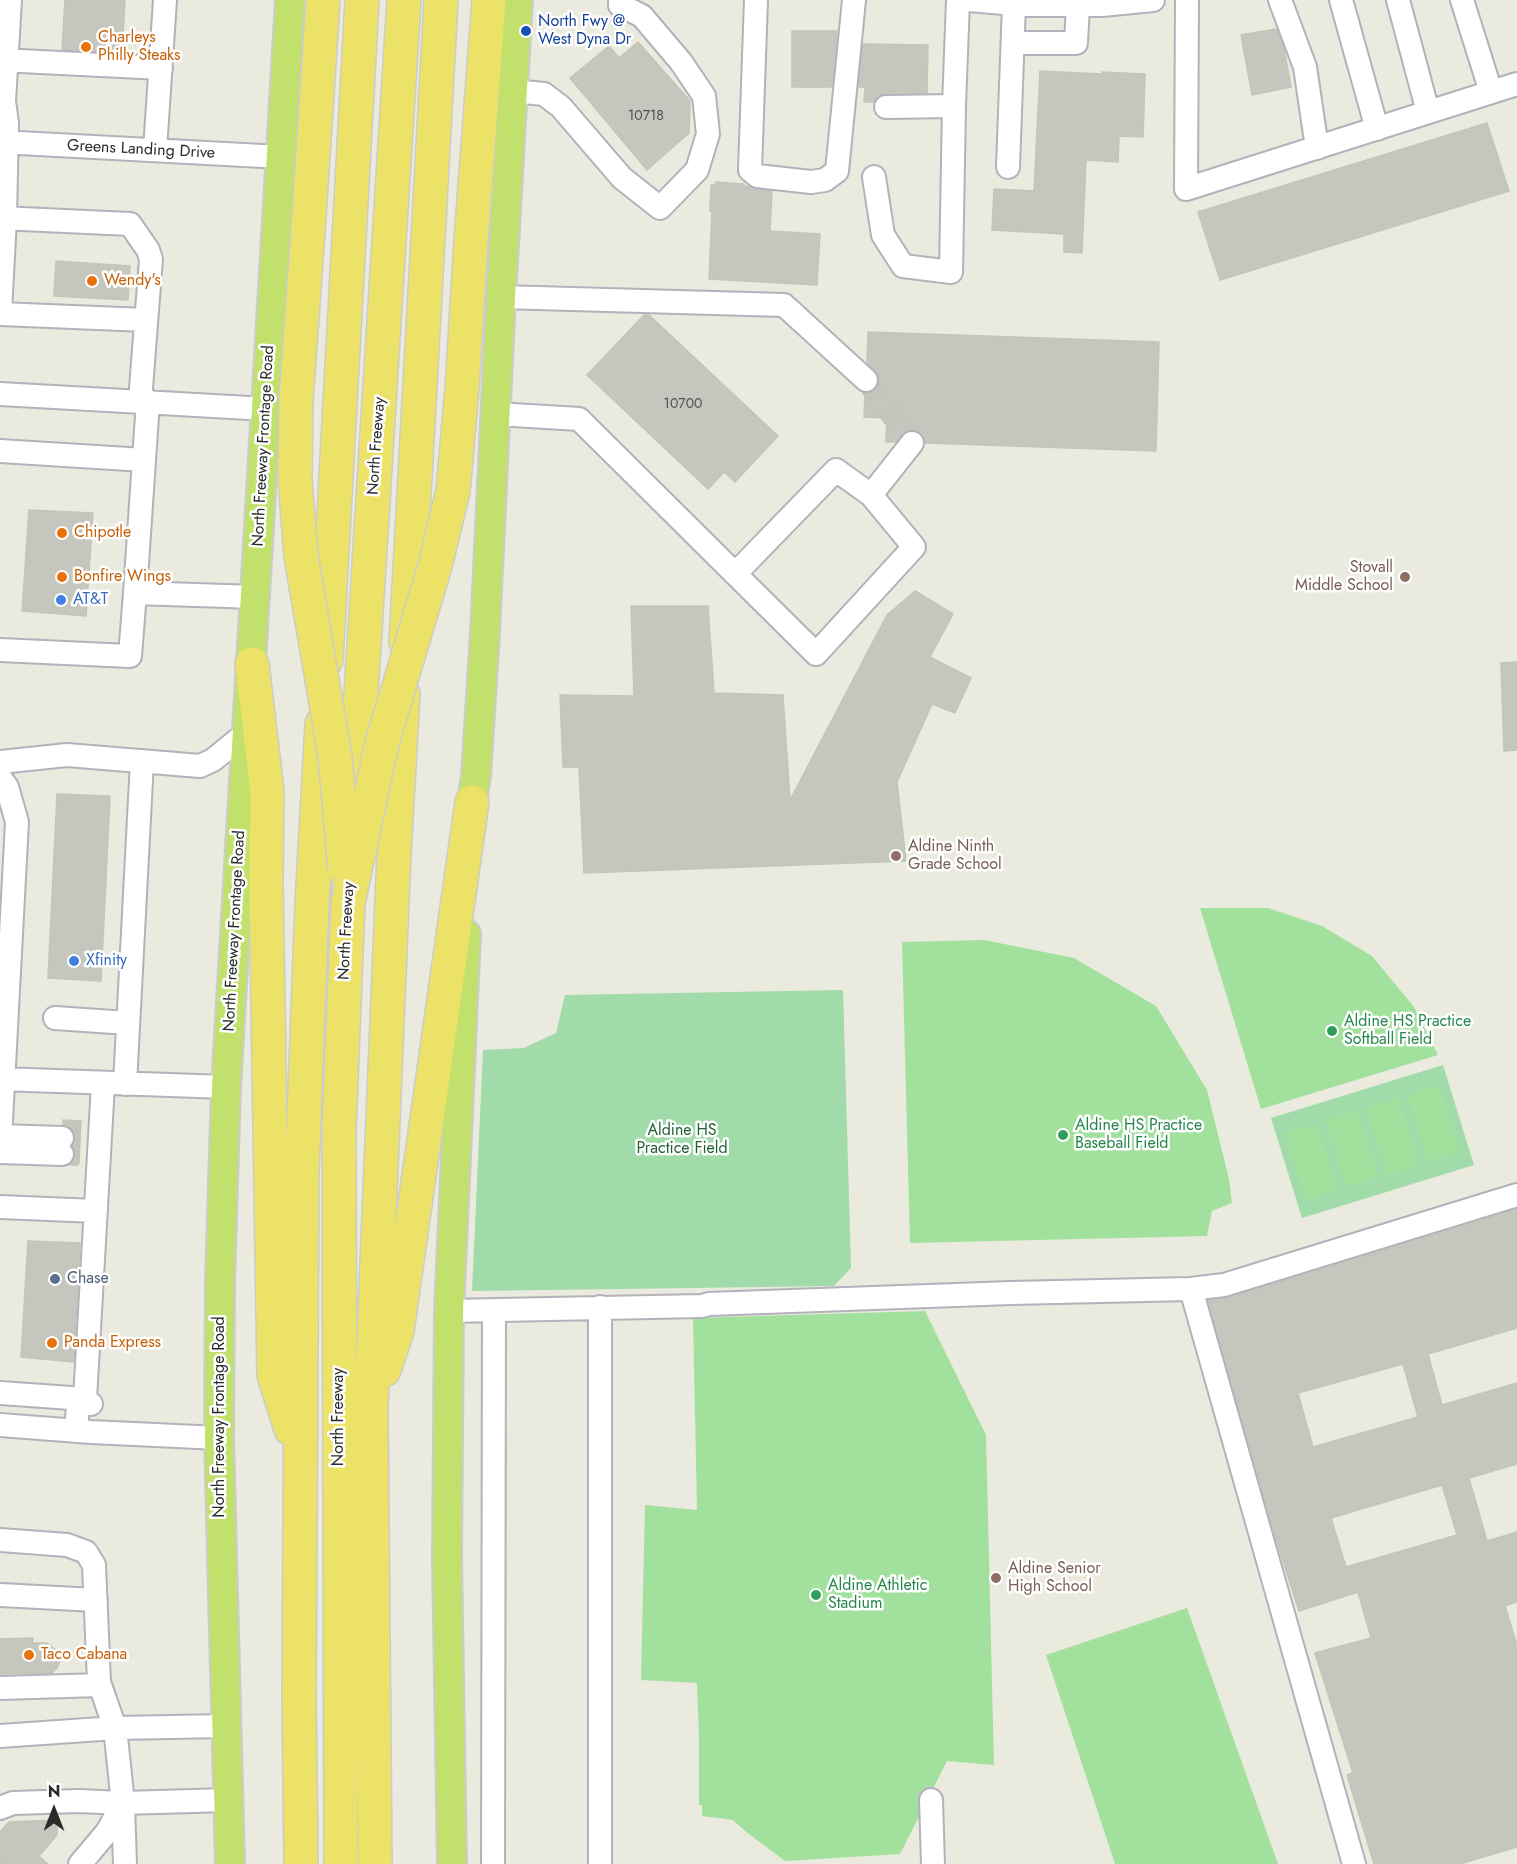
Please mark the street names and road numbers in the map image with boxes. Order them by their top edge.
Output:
street label: Greens Landing Drive [66,137,216,163]
street label: North Freeway Frontage Road [249,345,279,547]
street label: North Freeway [364,396,390,496]
street label: North Freeway Frontage Road [220,830,250,1032]
street label: North Freeway [335,881,359,981]
street label: North Freeway Frontage Road [210,1316,230,1518]
street label: North Freeway [329,1368,349,1466]

